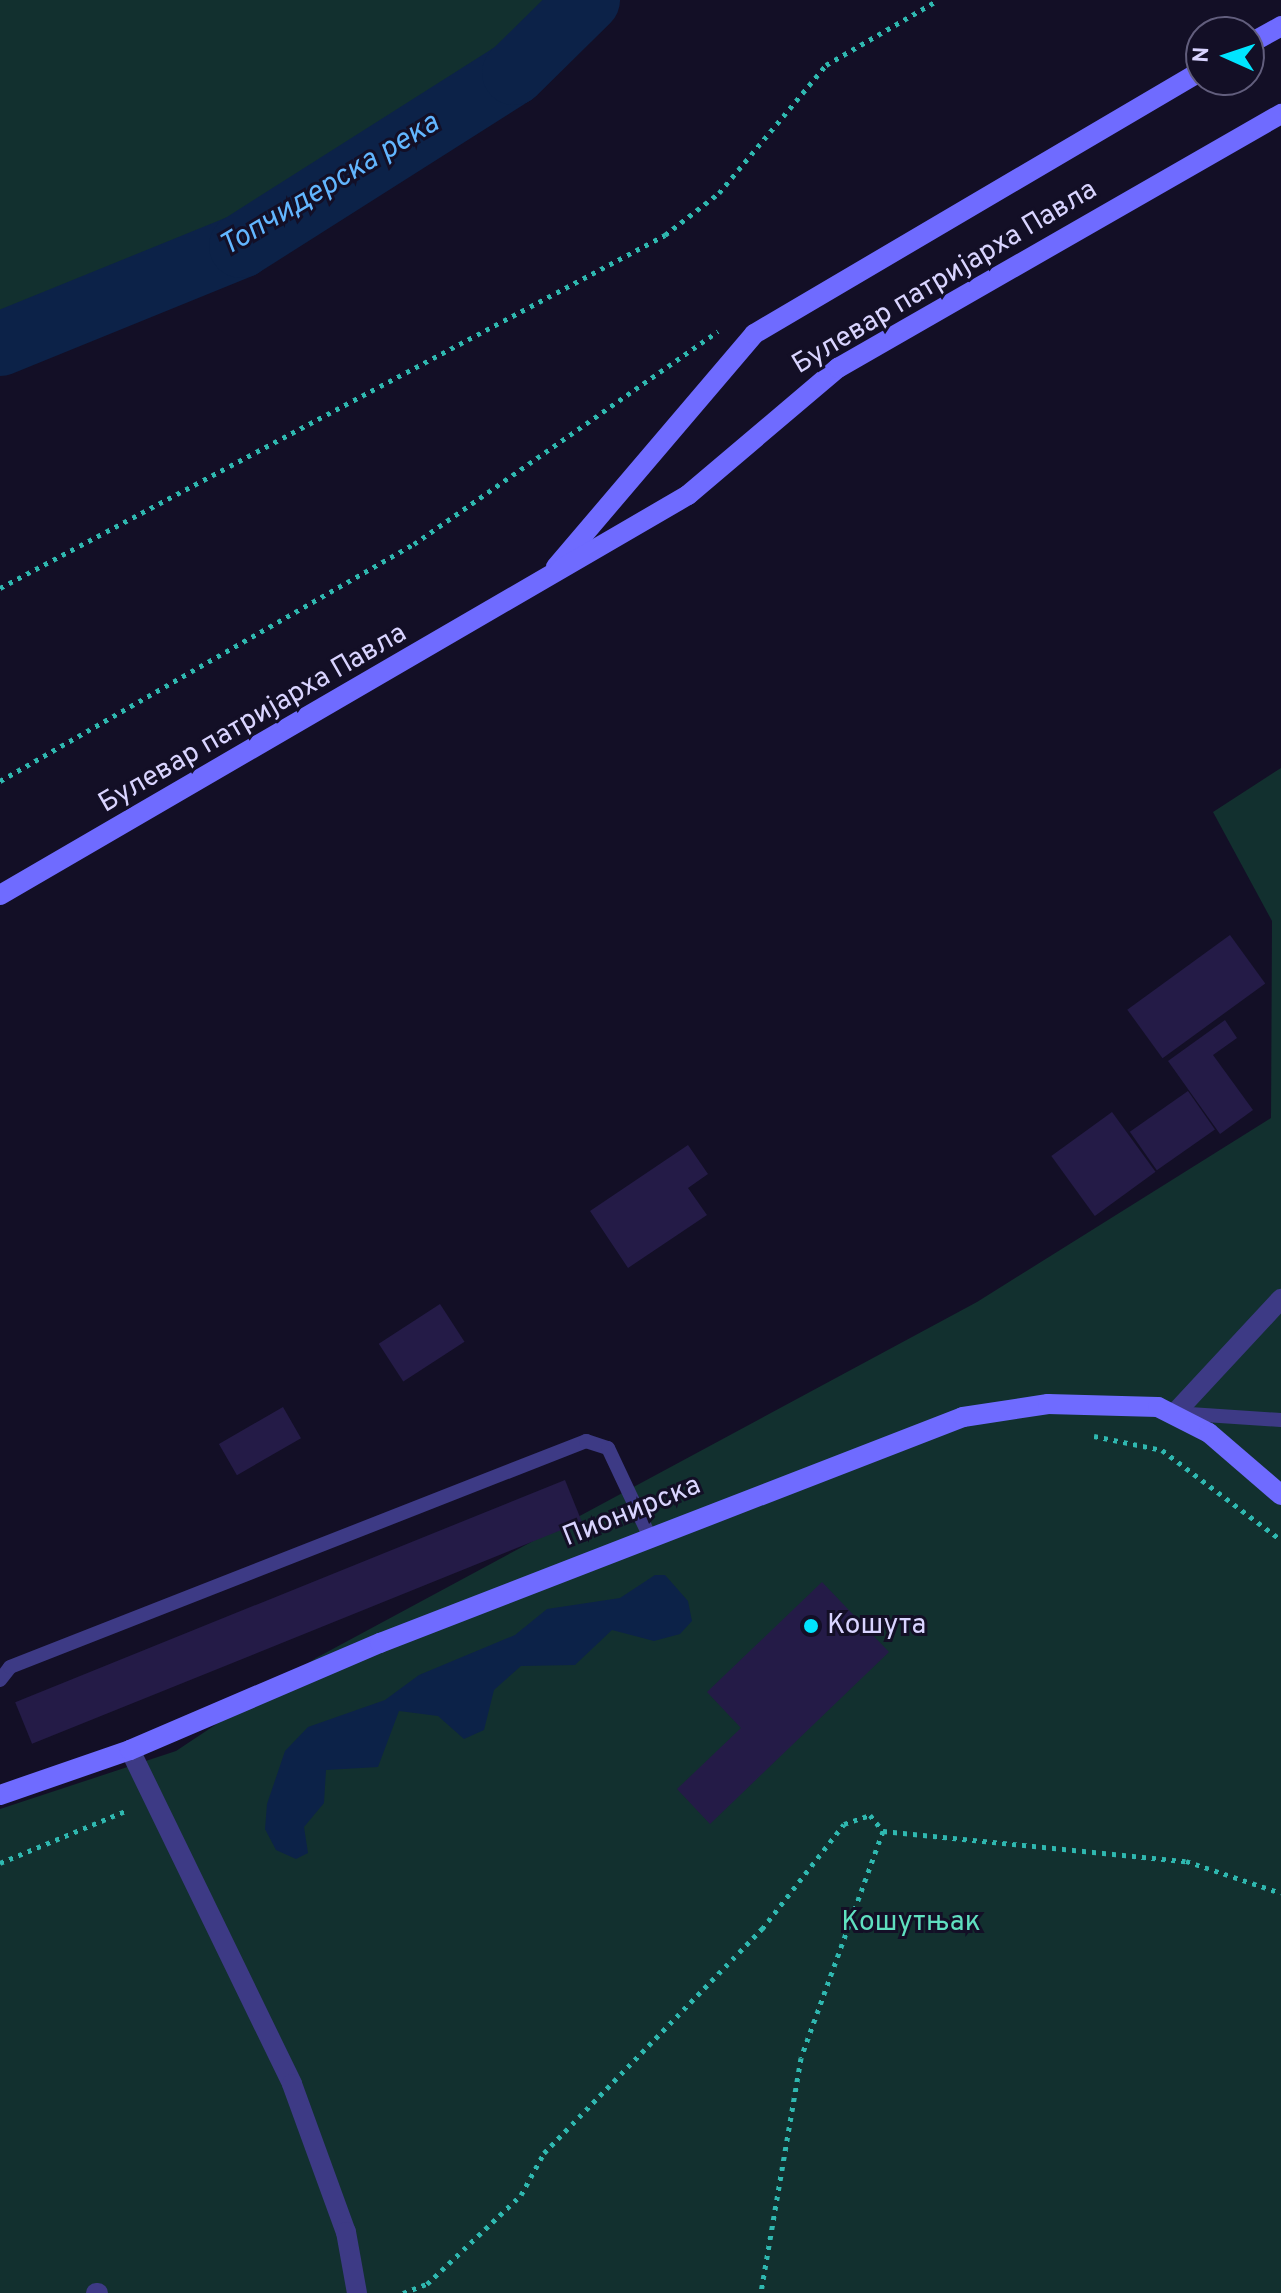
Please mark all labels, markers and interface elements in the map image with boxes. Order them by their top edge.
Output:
north arrow [1185,16,1265,96]
text: N [1189,46,1216,63]
water label: Топчидерска река [214,106,446,266]
street label: Булевар патријарха Павла [786,174,1104,382]
street label: Булевар патријарха Павла [93,617,413,821]
street label: Пионирска [558,1469,706,1555]
place label: Кошута [827,1609,926,1643]
marker: Кошута [802,1617,820,1635]
park label: Кошутњак [841,1906,981,1940]

